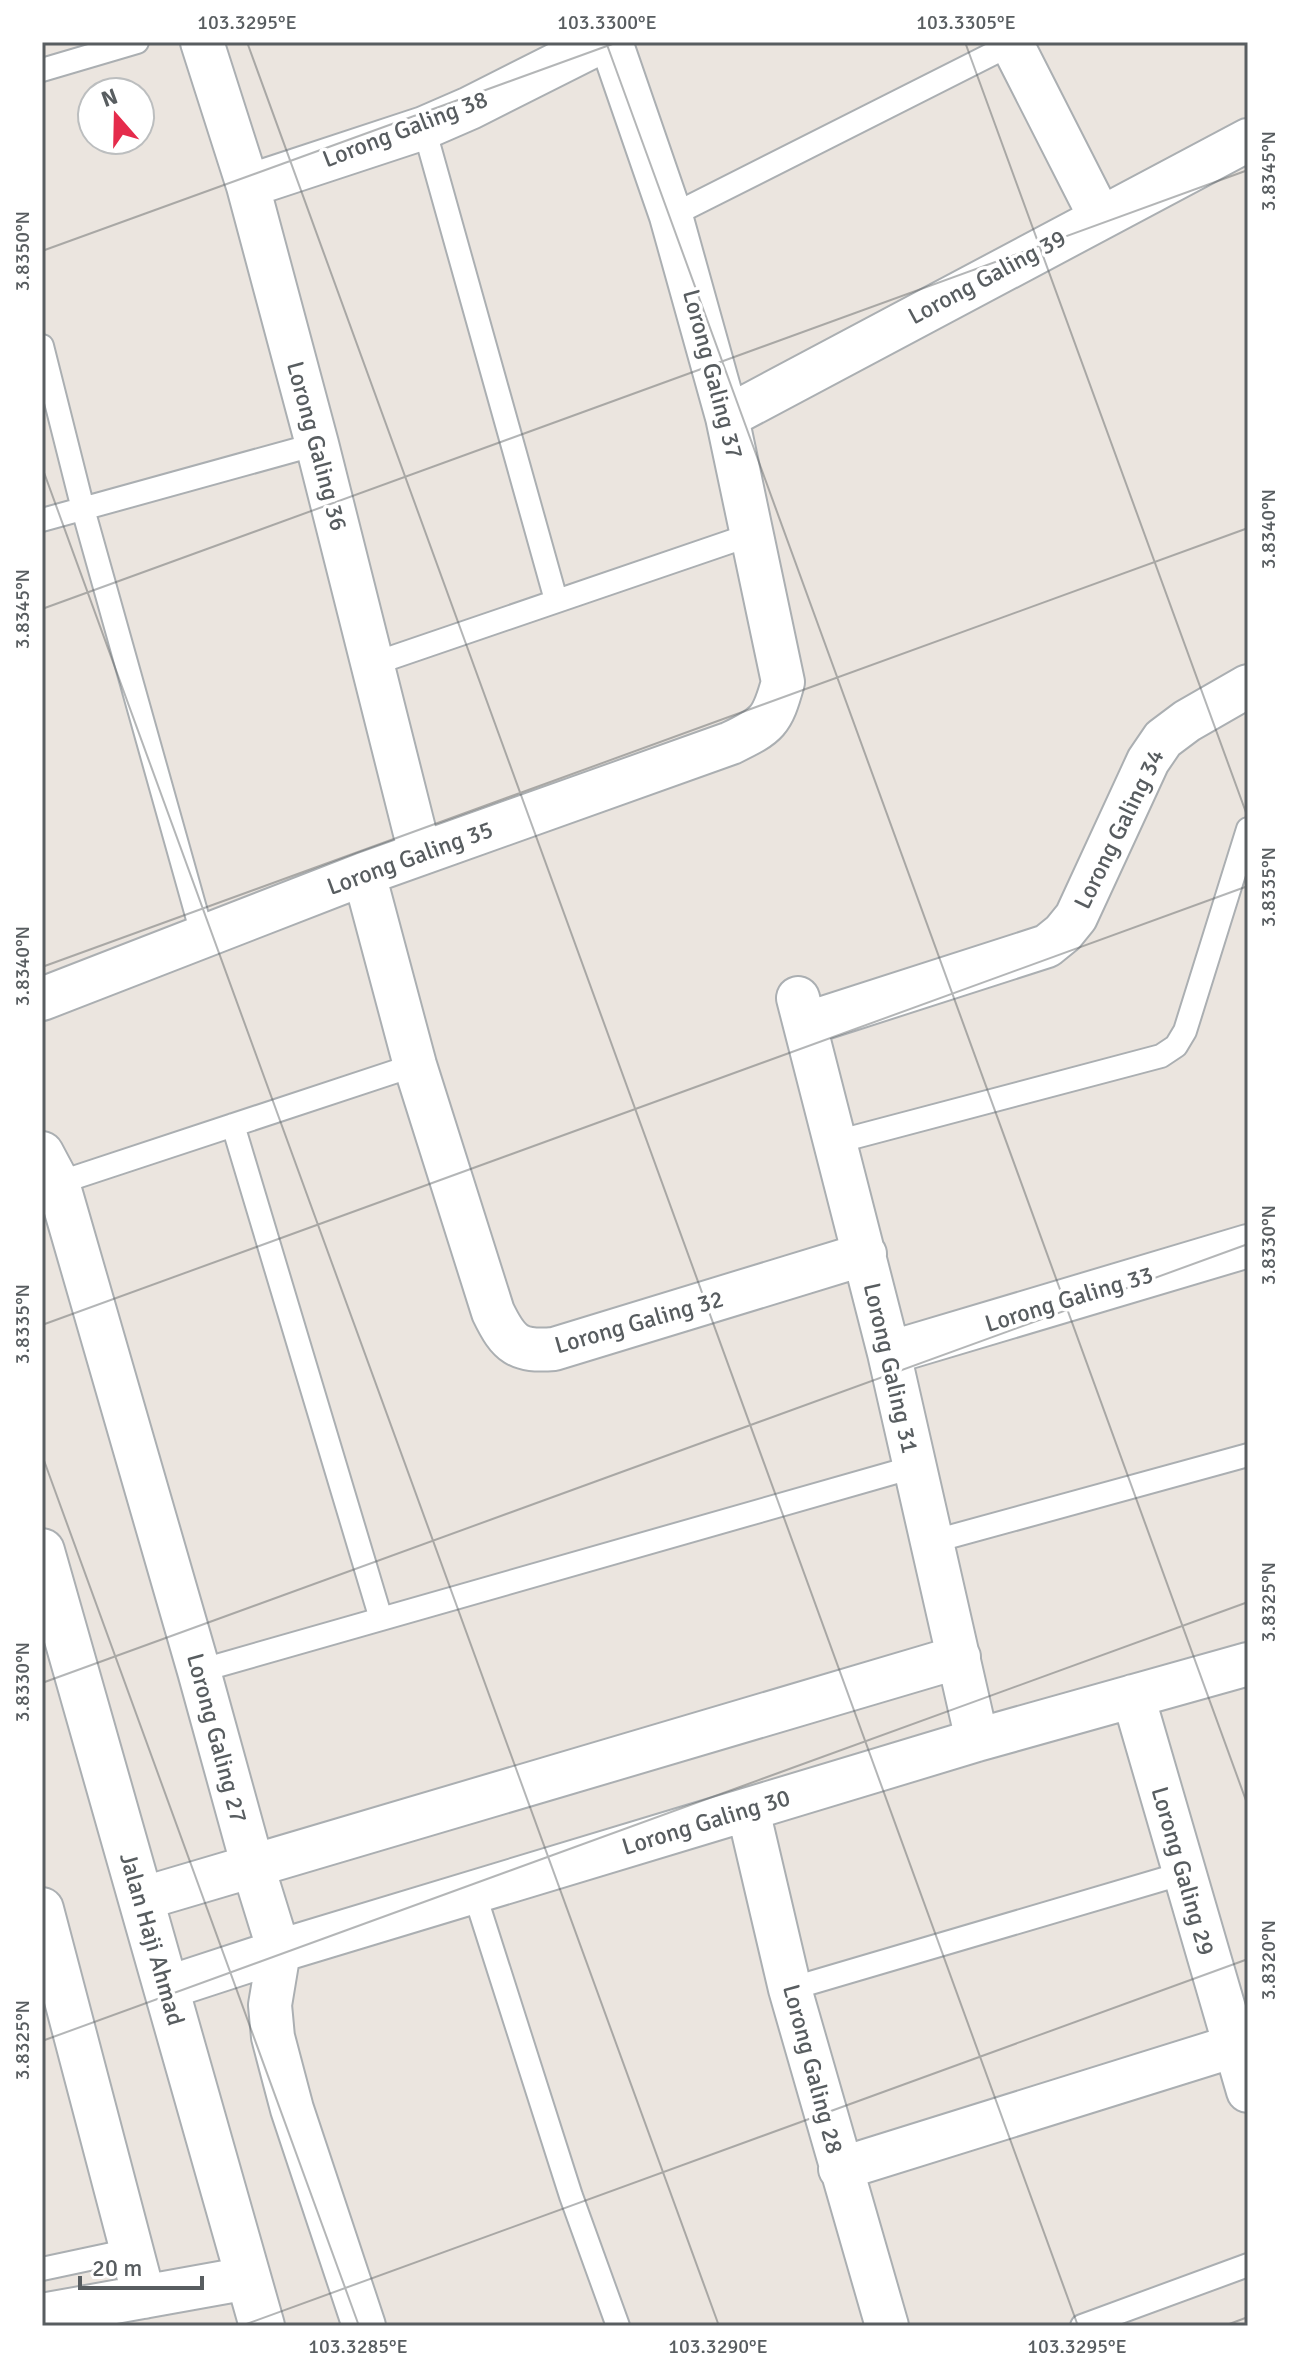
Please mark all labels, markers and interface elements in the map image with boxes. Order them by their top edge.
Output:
text: 103.3295°E [197,10,297,35]
text: 103.3300°E [557,10,657,35]
text: 103.3305°E [916,10,1016,35]
north arrow [76,76,156,156]
text: N [98,82,121,113]
street label: Lorong Galing 38 [318,84,492,174]
text: 3.8345°N [1256,131,1281,211]
text: 3.8350°N [10,211,35,291]
street label: Lorong Galing 39 [903,223,1071,331]
street label: Lorong Galing 37 [676,286,750,462]
street label: Lorong Galing 36 [280,358,354,534]
text: 3.8340°N [1256,489,1281,569]
text: 3.8345°N [10,569,35,649]
street label: Lorong Galing 34 [1067,744,1171,914]
street label: Lorong Galing 35 [323,814,497,902]
text: 3.8335°N [1256,847,1281,927]
text: 3.8340°N [10,926,35,1006]
text: 3.8330°N [1256,1205,1281,1285]
street label: Lorong Galing 33 [981,1259,1157,1339]
street label: Lorong Galing 31 [857,1280,925,1456]
text: 3.8335°N [10,1284,35,1364]
street label: Lorong Galing 32 [551,1284,727,1360]
text: 3.8325°N [1256,1562,1281,1642]
text: 3.8330°N [10,1642,35,1722]
street label: Lorong Galing 27 [180,1650,254,1826]
street label: Lorong Galing 30 [618,1782,794,1862]
street label: Lorong Galing 29 [1145,1783,1221,1959]
street label: Jalan Haji Ahmad [113,1849,191,2029]
text: 3.8320°N [1256,1920,1281,2000]
street label: Lorong Galing 28 [776,1981,850,2157]
text: 3.8325°N [10,2000,35,2080]
scale bar [80,2240,202,2290]
text: 20 m [92,2253,142,2283]
text: 103.3285°E [308,2334,408,2359]
text: 103.3290°E [668,2334,768,2359]
text: 103.3295°E [1027,2334,1127,2359]

